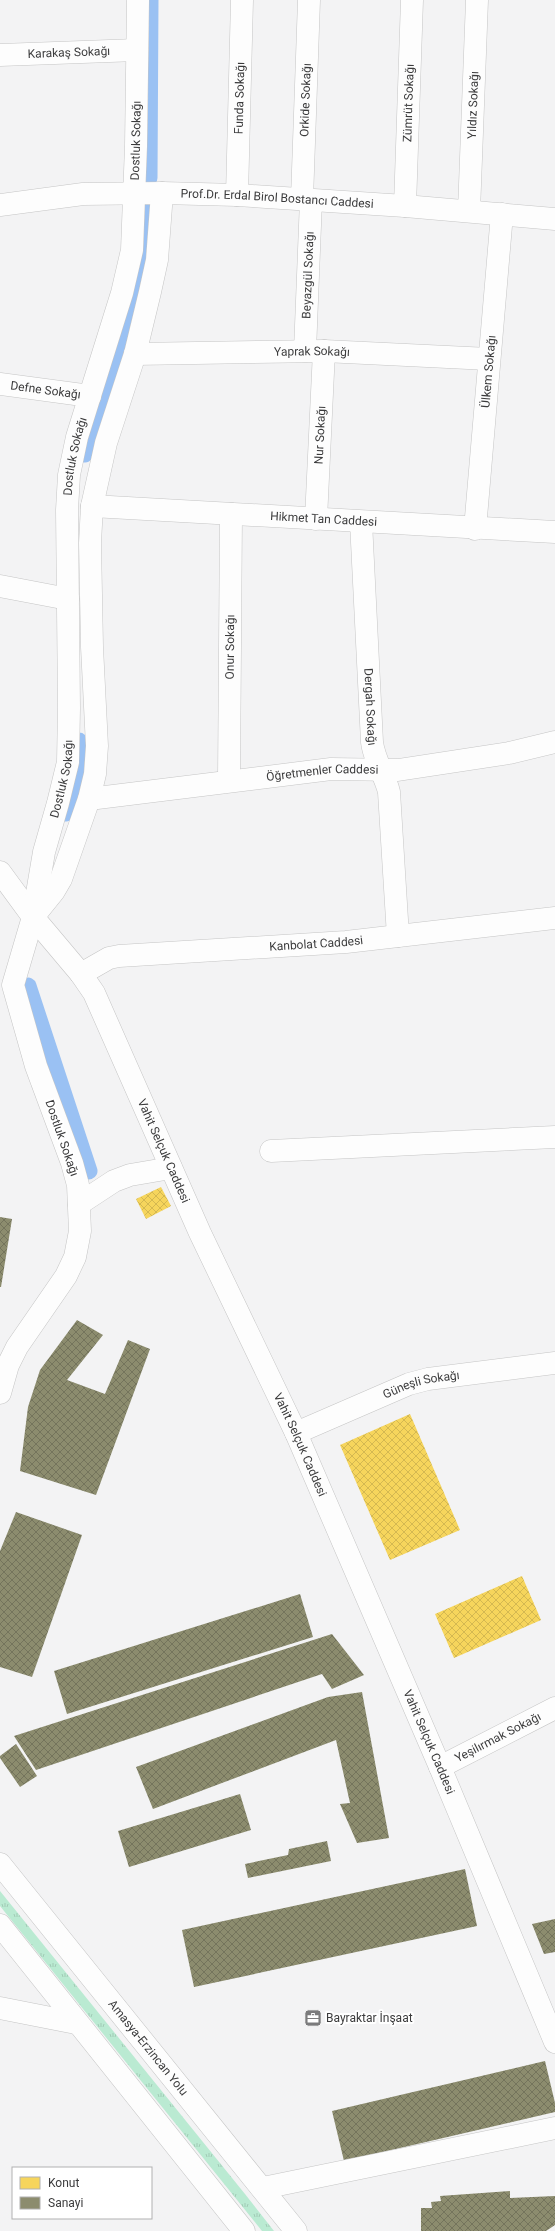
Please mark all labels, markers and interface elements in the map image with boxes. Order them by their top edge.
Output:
street label: Karakaş Sokağı [27,44,110,61]
street label: Funda Sokağı [232,62,247,134]
street label: Orkide Sokağı [297,63,314,137]
street label: Zümrüt Sokağı [400,64,417,142]
street label: Yıldız Sokağı [465,71,481,139]
street label: Dostluk Sokağı [128,100,144,181]
street label: Prof.Dr. Erdal Birol Bostancı Caddesi [180,186,374,211]
street label: Beyazgül Sokağı [299,231,317,319]
street label: Ülkem Sokağı [477,335,499,408]
street label: Yaprak Sokağı [274,344,350,359]
street label: Defne Sokağı [10,378,82,402]
street label: Nur Sokağı [312,406,328,465]
street label: Dostluk Sokağı [61,415,90,496]
street label: Hikmet Tan Caddesi [270,509,378,529]
street label: Onur Sokağı [223,614,237,680]
street label: Dergah Sokağı [361,668,379,746]
street label: Dostluk Sokağı [47,739,75,820]
street label: Öğretmenler Caddesi [265,762,379,784]
street label: Kanbolat Caddesi [269,933,364,954]
street label: Vahit Selçuk Caddesi [135,1097,193,1205]
street label: Dostluk Sokağı [42,1098,82,1178]
street label: Güneşli Sokağı [381,1368,460,1401]
street label: Vahit Selçuk Caddesi [271,1391,330,1499]
street label: Vahit Selçuk Caddesi [401,1688,458,1796]
street label: Yeşilırmak Sokağı [452,1709,543,1765]
street label: Amasya-Erzincan Yolu [105,1997,191,2098]
office icon: Bayraktar İnşaat [303,2008,323,2028]
place label: Bayraktar İnşaat [326,2010,413,2025]
legend [12,2167,152,2219]
text: Konut [48,2176,79,2190]
text: Sanayi [48,2196,83,2210]

